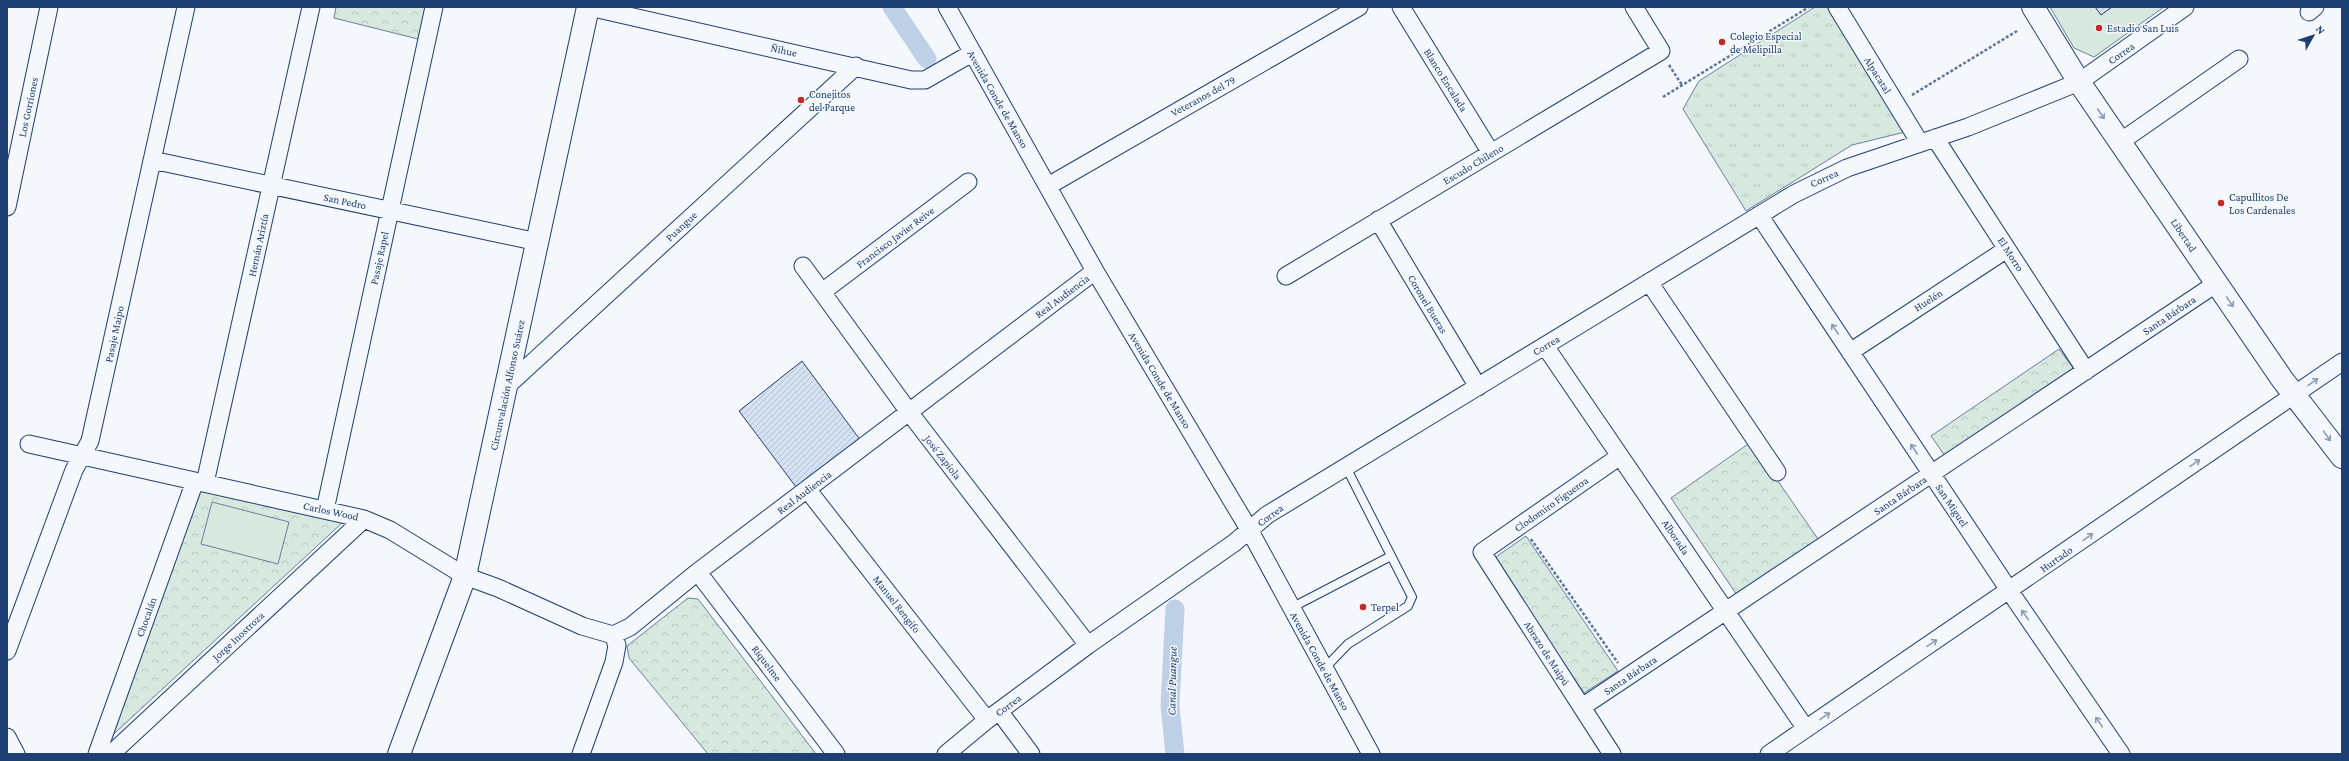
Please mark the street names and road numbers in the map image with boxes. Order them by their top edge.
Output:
street label: Correa [2106,40,2136,66]
street label: Ñihue [770,41,798,59]
street label: Blanco Encalada [1422,46,1470,114]
street label: Avenida Conde de Manso [965,48,1031,150]
street label: Alpacatal [1861,54,1894,96]
street label: Veteranos del 79 [1169,73,1237,119]
street label: Los Gorriones [16,76,40,138]
street label: Escudo Chileno [1441,141,1506,187]
street label: Correa [1808,166,1840,190]
street label: San Pedro [323,191,368,211]
street label: Francisco Javier Reive [854,204,937,271]
street label: Puangue [663,208,700,244]
street label: Hernán Ariztía [245,212,271,278]
street label: Libertad [2169,216,2200,254]
street label: Pasaje Rapel [368,230,391,286]
street label: El Morro [1995,235,2027,274]
street label: Real Audiencia [1033,272,1091,320]
street label: Coronel Bueras [1406,272,1450,336]
street label: Huelén [1912,286,1945,314]
street label: Santa Bárbara [2140,293,2198,337]
street label: Pasaje Maipo [102,304,127,364]
street label: Circunvalación Alfonso Suárez [487,318,527,451]
street label: Avenida Conde de Manso [1126,329,1194,431]
street label: Correa [1530,332,1562,358]
street label: José Zapiola [921,432,964,482]
street label: Real Audiencia [775,468,833,516]
street label: Santa Bárbara [1871,473,1929,517]
street label: Clodomiro Figueroa [1512,474,1591,535]
street label: San Miguel [1932,481,1971,529]
street label: Carlos Wood [302,499,360,523]
street label: Correa [1255,502,1285,528]
street label: Alborada [1660,517,1692,557]
street label: Hurtado [2037,543,2075,574]
street label: Manuel Rengifo [870,573,923,636]
street label: Chocalán [133,595,159,639]
street label: Jorge Inostroza [209,609,267,664]
street label: Avenida Conde de Manso [1288,610,1352,713]
street label: Abrazo de Maipú [1521,619,1572,688]
street label: Riquelme [749,643,784,684]
street label: Santa Bárbara [1601,653,1659,697]
street label: Correa [993,691,1023,719]

